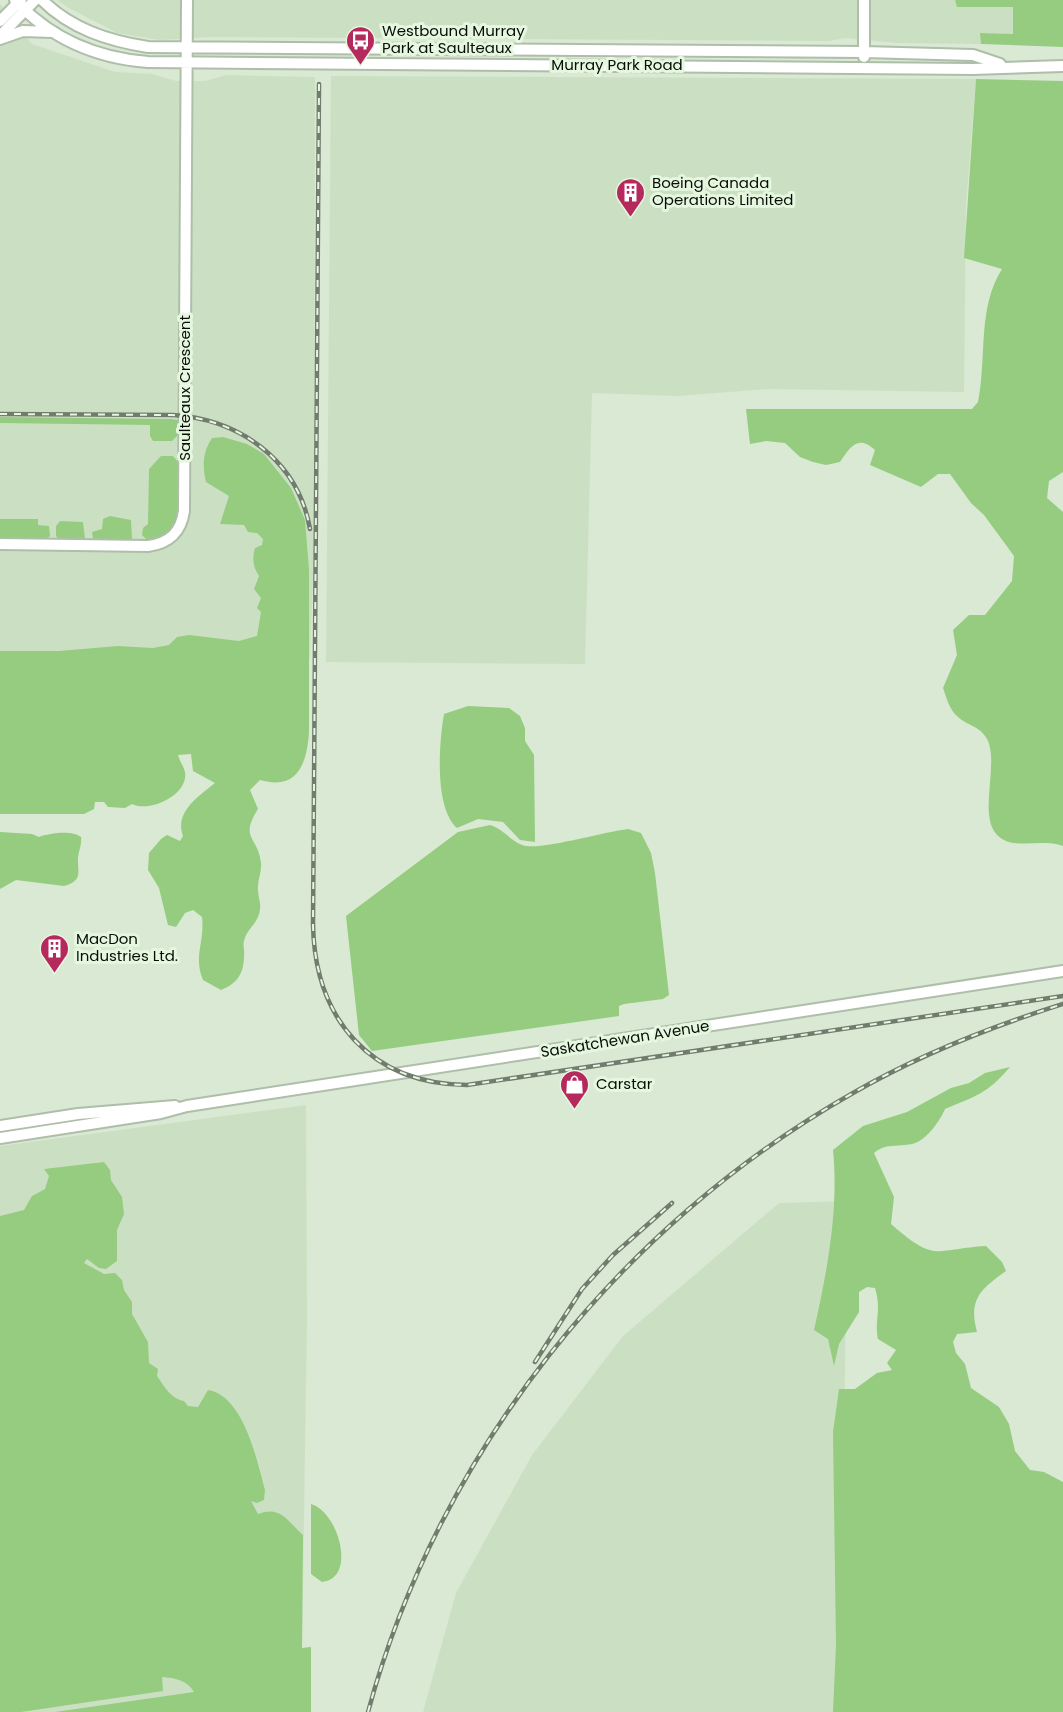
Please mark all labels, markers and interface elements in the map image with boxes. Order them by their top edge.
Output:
place label: Westbound Murray Park at Saulteaux [382,20,525,58]
bus stop icon: Westbound Murray Park at Saulteaux [345,24,377,66]
street label: Murray Park Road [551,54,683,75]
place label: Boeing Canada Operations Limited [652,172,793,210]
building icon: Boeing Canada Operations Limited [615,176,647,218]
street label: Saulteaux Crescent [174,315,195,461]
place label: MacDon Industries Ltd. [76,928,178,966]
building icon: MacDon Industries Ltd. [39,932,71,974]
street label: Saskatchewan Avenue [539,1015,711,1062]
shop icon: Carstar [559,1068,591,1110]
place label: Carstar [596,1073,653,1094]

